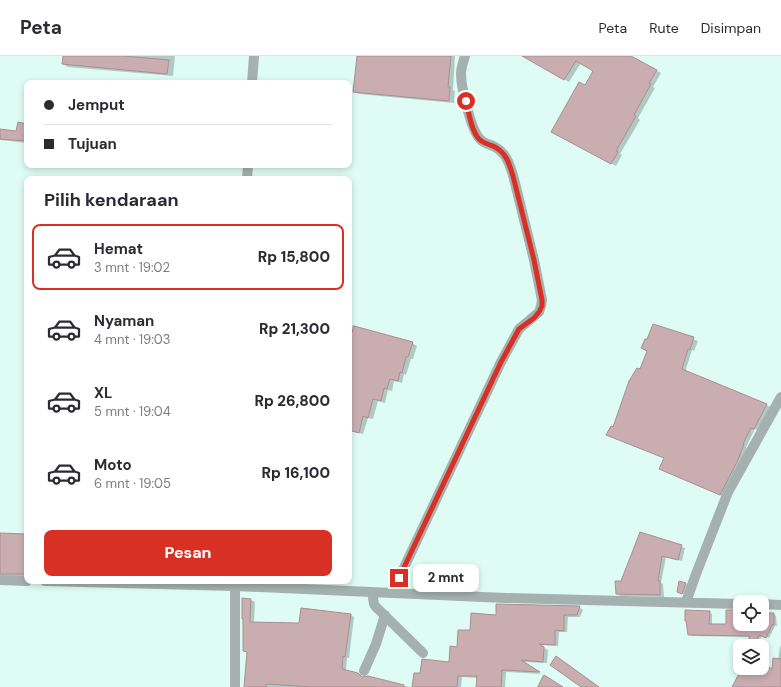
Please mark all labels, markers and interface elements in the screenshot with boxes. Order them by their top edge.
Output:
text: Peta [20,15,62,40]
text: Peta [599,19,627,37]
text: Rute [649,19,679,37]
text: Disimpan [701,19,761,37]
route start [457,92,475,110]
text: Jemput [68,95,125,115]
text: Tujuan [68,134,117,154]
text: Pilih kendaraan [44,188,179,212]
icon: car [46,239,82,275]
text: Hemat [94,239,143,259]
text: Rp 15,800 [258,247,330,267]
text: 3 mnt · 19:02 [94,259,170,276]
icon: car [46,311,82,347]
text: Nyaman [94,311,154,331]
text: Rp 21,300 [259,319,330,339]
text: 4 mnt · 19:03 [94,331,170,348]
icon: car [46,383,82,419]
text: XL [94,383,112,403]
text: Rp 26,800 [254,391,330,411]
text: 5 mnt · 19:04 [94,403,171,420]
icon: car [46,455,82,491]
text: Moto [94,455,132,475]
text: Rp 16,100 [262,463,330,483]
text: 6 mnt · 19:05 [94,475,171,492]
button: Pesan [44,530,332,576]
callout: 2 mnt [413,564,479,592]
route end [390,569,408,587]
text: 2 mnt [428,569,464,586]
map controls [733,595,769,675]
button: locate [733,595,769,631]
button: layers [733,639,769,675]

